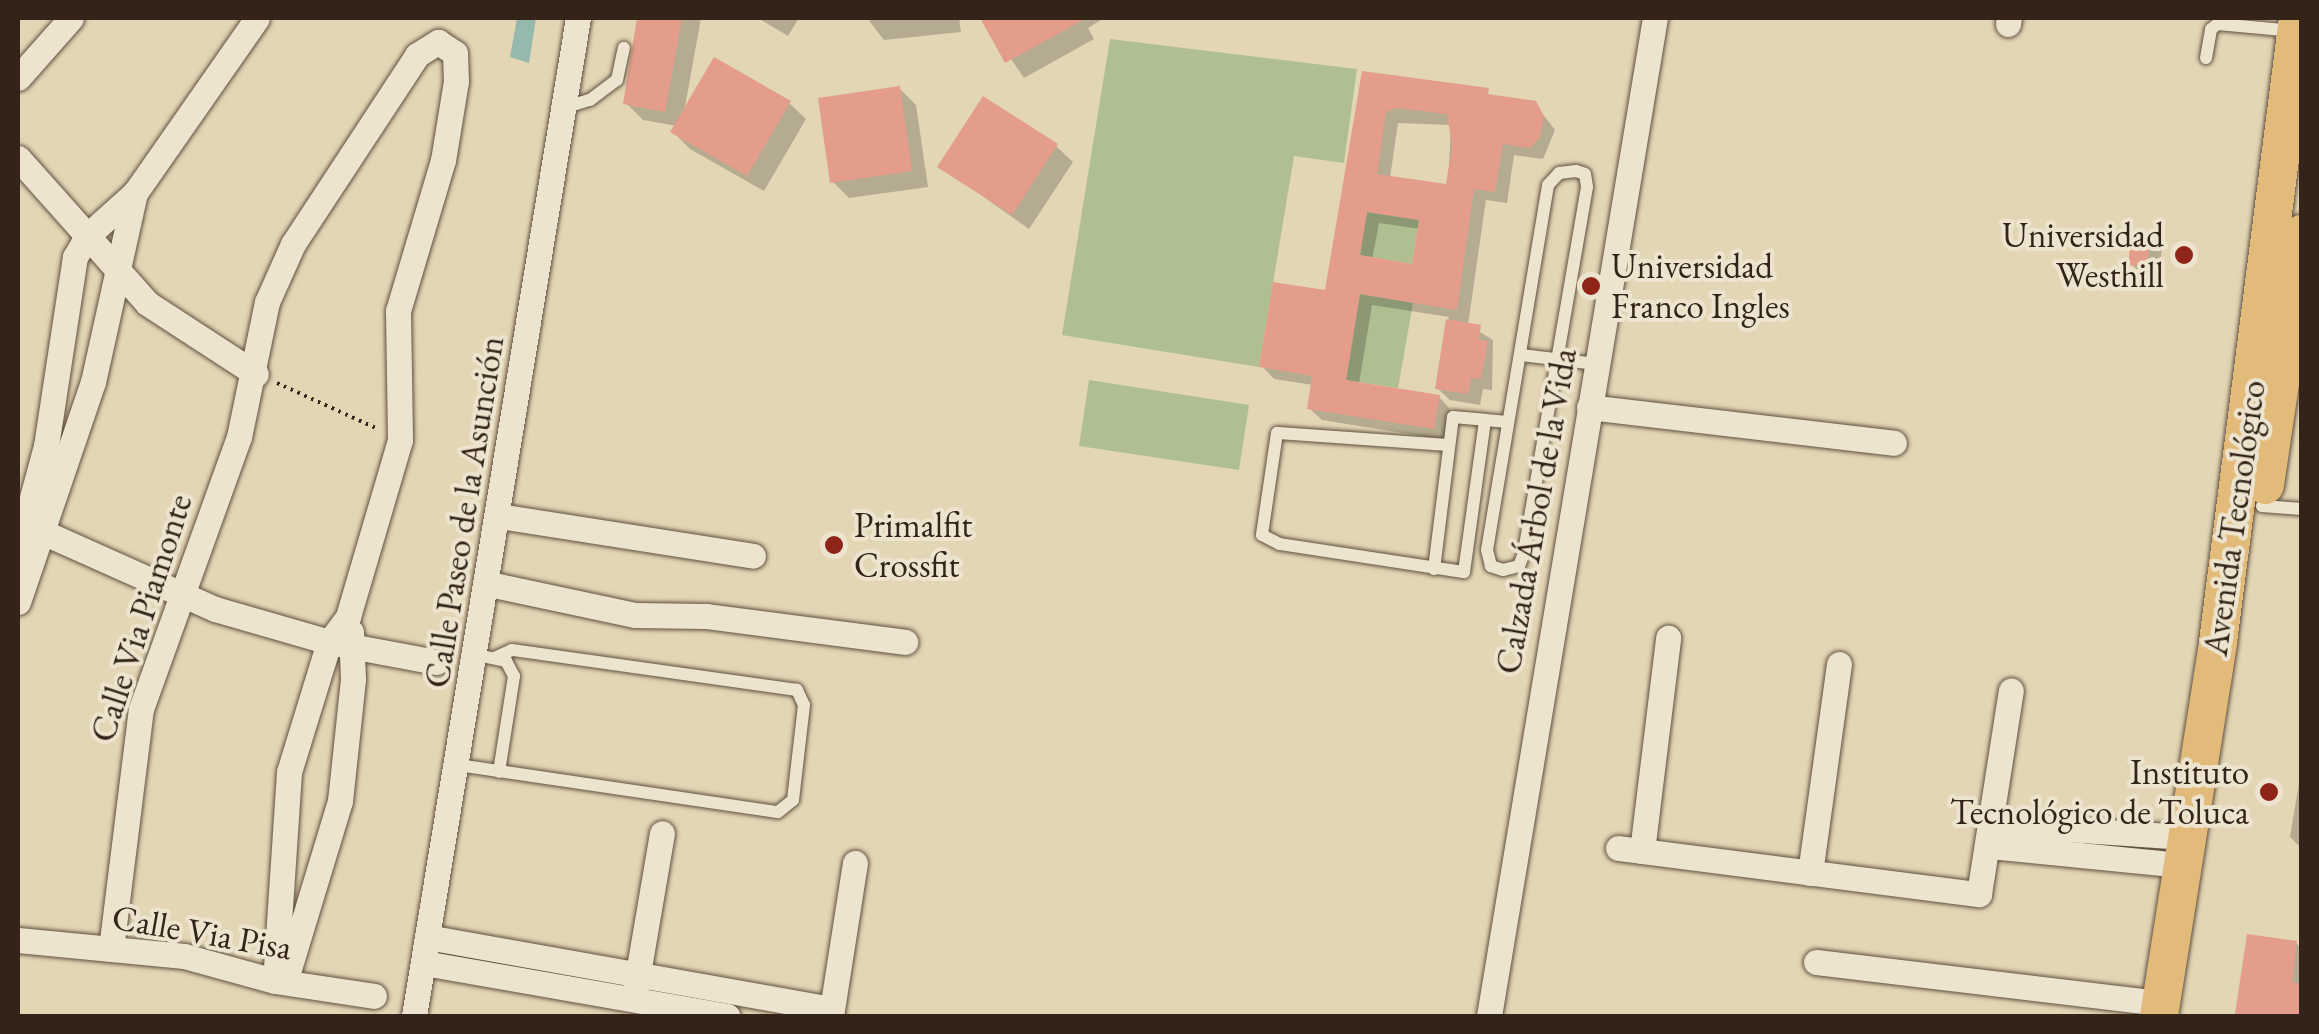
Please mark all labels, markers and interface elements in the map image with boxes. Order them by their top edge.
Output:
place label: Universidad Westhill [2002,214,2164,296]
marker: Universidad Westhill [2173,244,2195,266]
place label: Universidad Franco Ingles [1611,245,1790,327]
marker: Universidad Franco Ingles [1580,275,1602,297]
street label: Calle Paseo de la Asunción [415,333,513,691]
street label: Calzada Árbol de la Vida [1487,345,1585,677]
street label: Avenida Tecnológico [2194,377,2274,659]
street label: Calle Via Piamonte [81,489,201,747]
place label: Primalfit Crossfit [854,504,972,586]
marker: Primalfit Crossfit [823,534,845,556]
place label: Instituto Tecnológico de Toluca [1950,751,2249,833]
marker: Instituto Tecnológico de Toluca [2258,781,2280,803]
street label: Calle Via Pisa [109,896,295,968]

